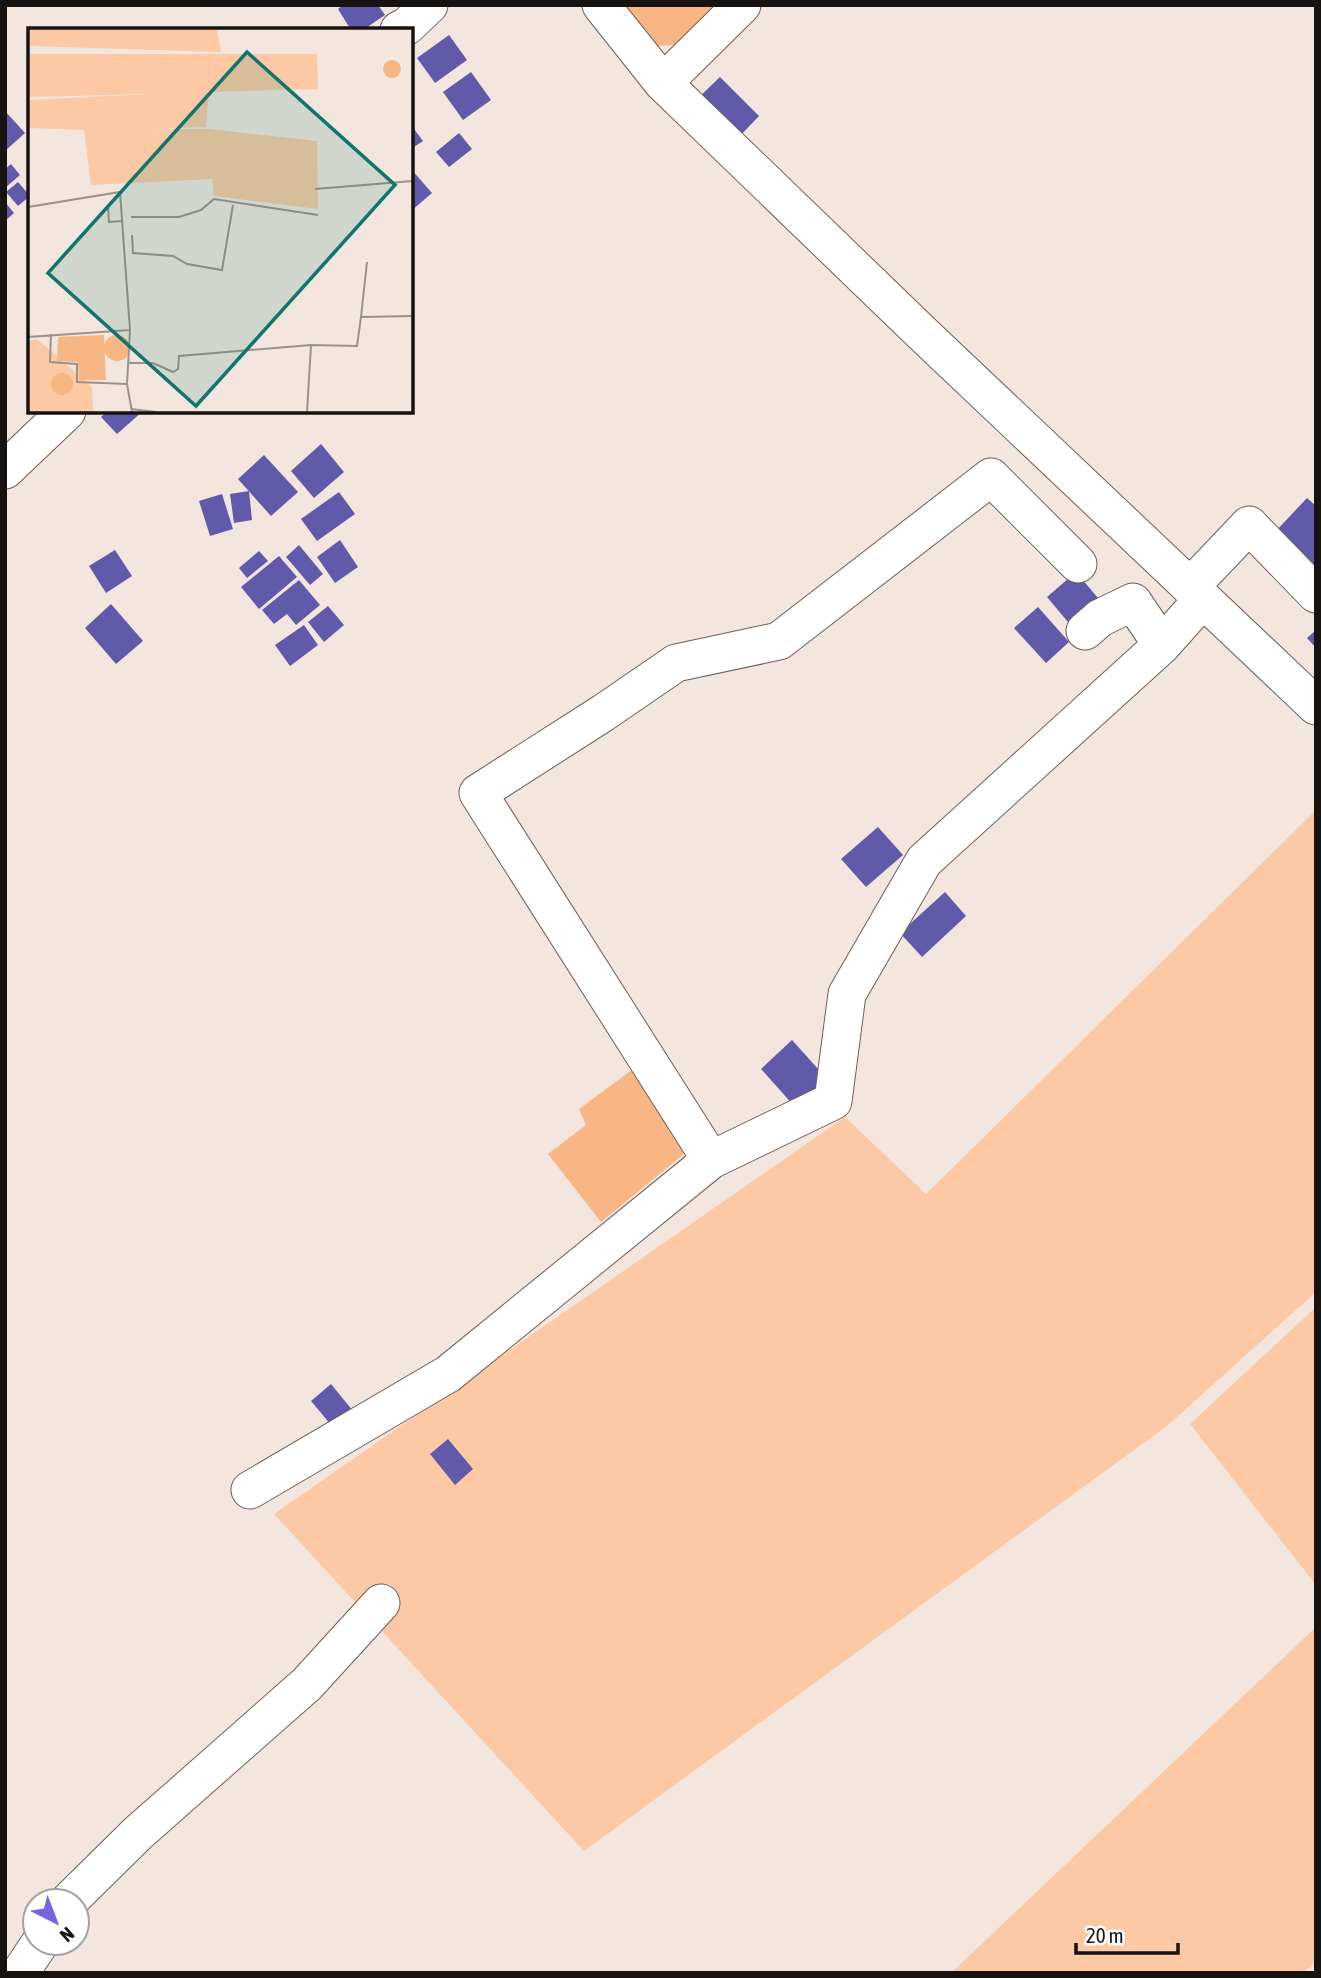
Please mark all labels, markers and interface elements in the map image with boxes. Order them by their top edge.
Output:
inset map [28,28,413,413]
north arrow [21,1887,91,1957]
scale bar [1076,1912,1178,1956]
text: N [56,1923,79,1947]
text: 20 m [1086,1923,1124,1947]

